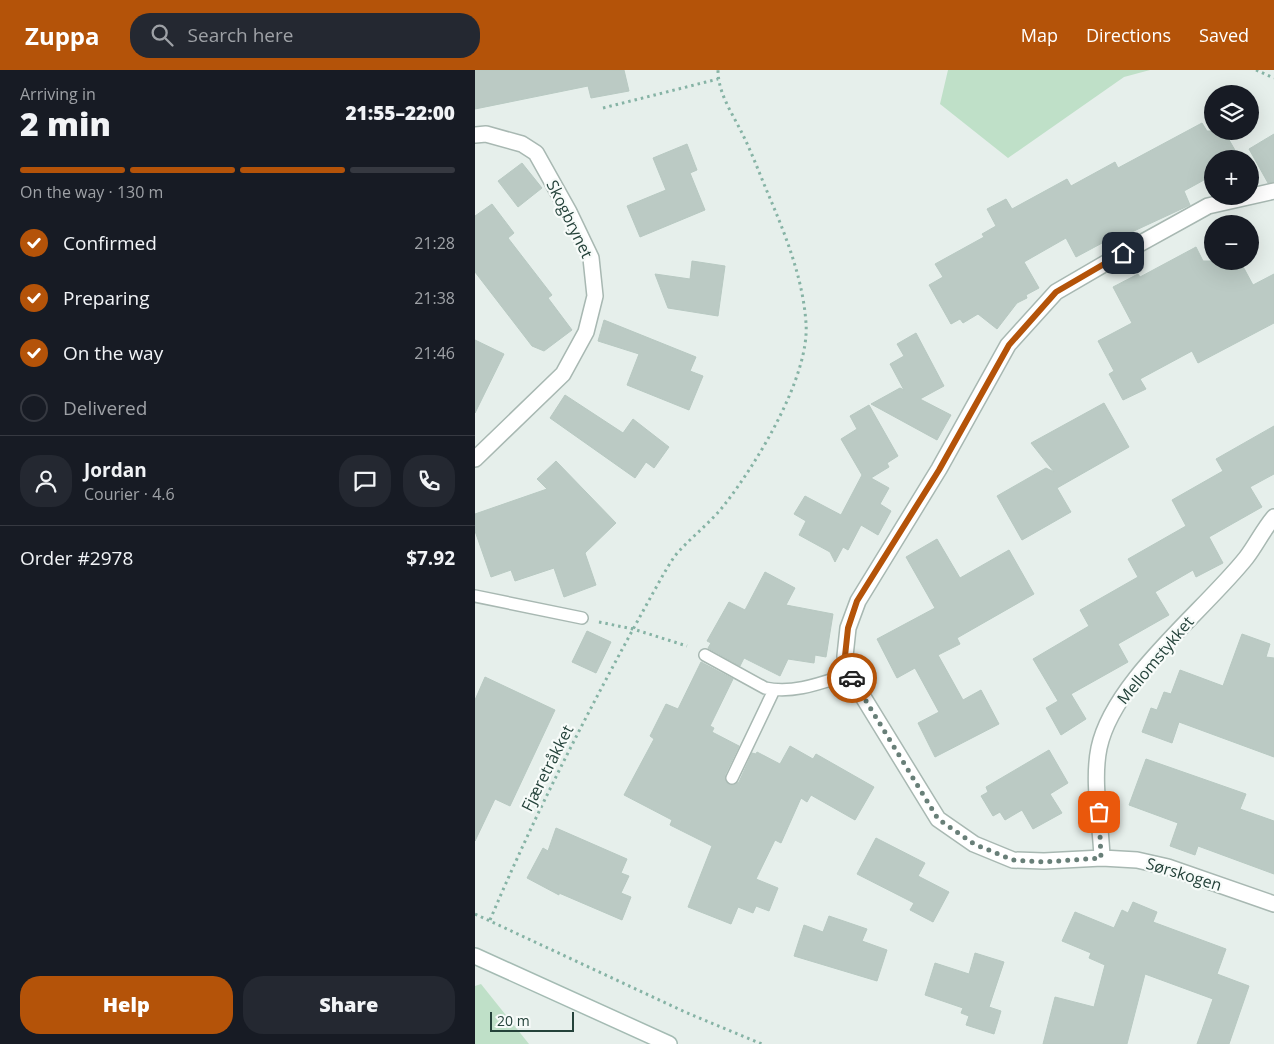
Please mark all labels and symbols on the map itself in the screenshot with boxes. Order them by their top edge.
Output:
street label: Skogbrynet [542,176,599,262]
pin [1102,232,1144,274]
street label: Mellomstykket [1112,611,1199,709]
courier [827,653,877,703]
street label: Fjæretråkket [516,721,578,815]
pin [1078,791,1120,833]
street label: Sørskogen [1143,852,1225,896]
scale bar [490,1009,574,1032]

